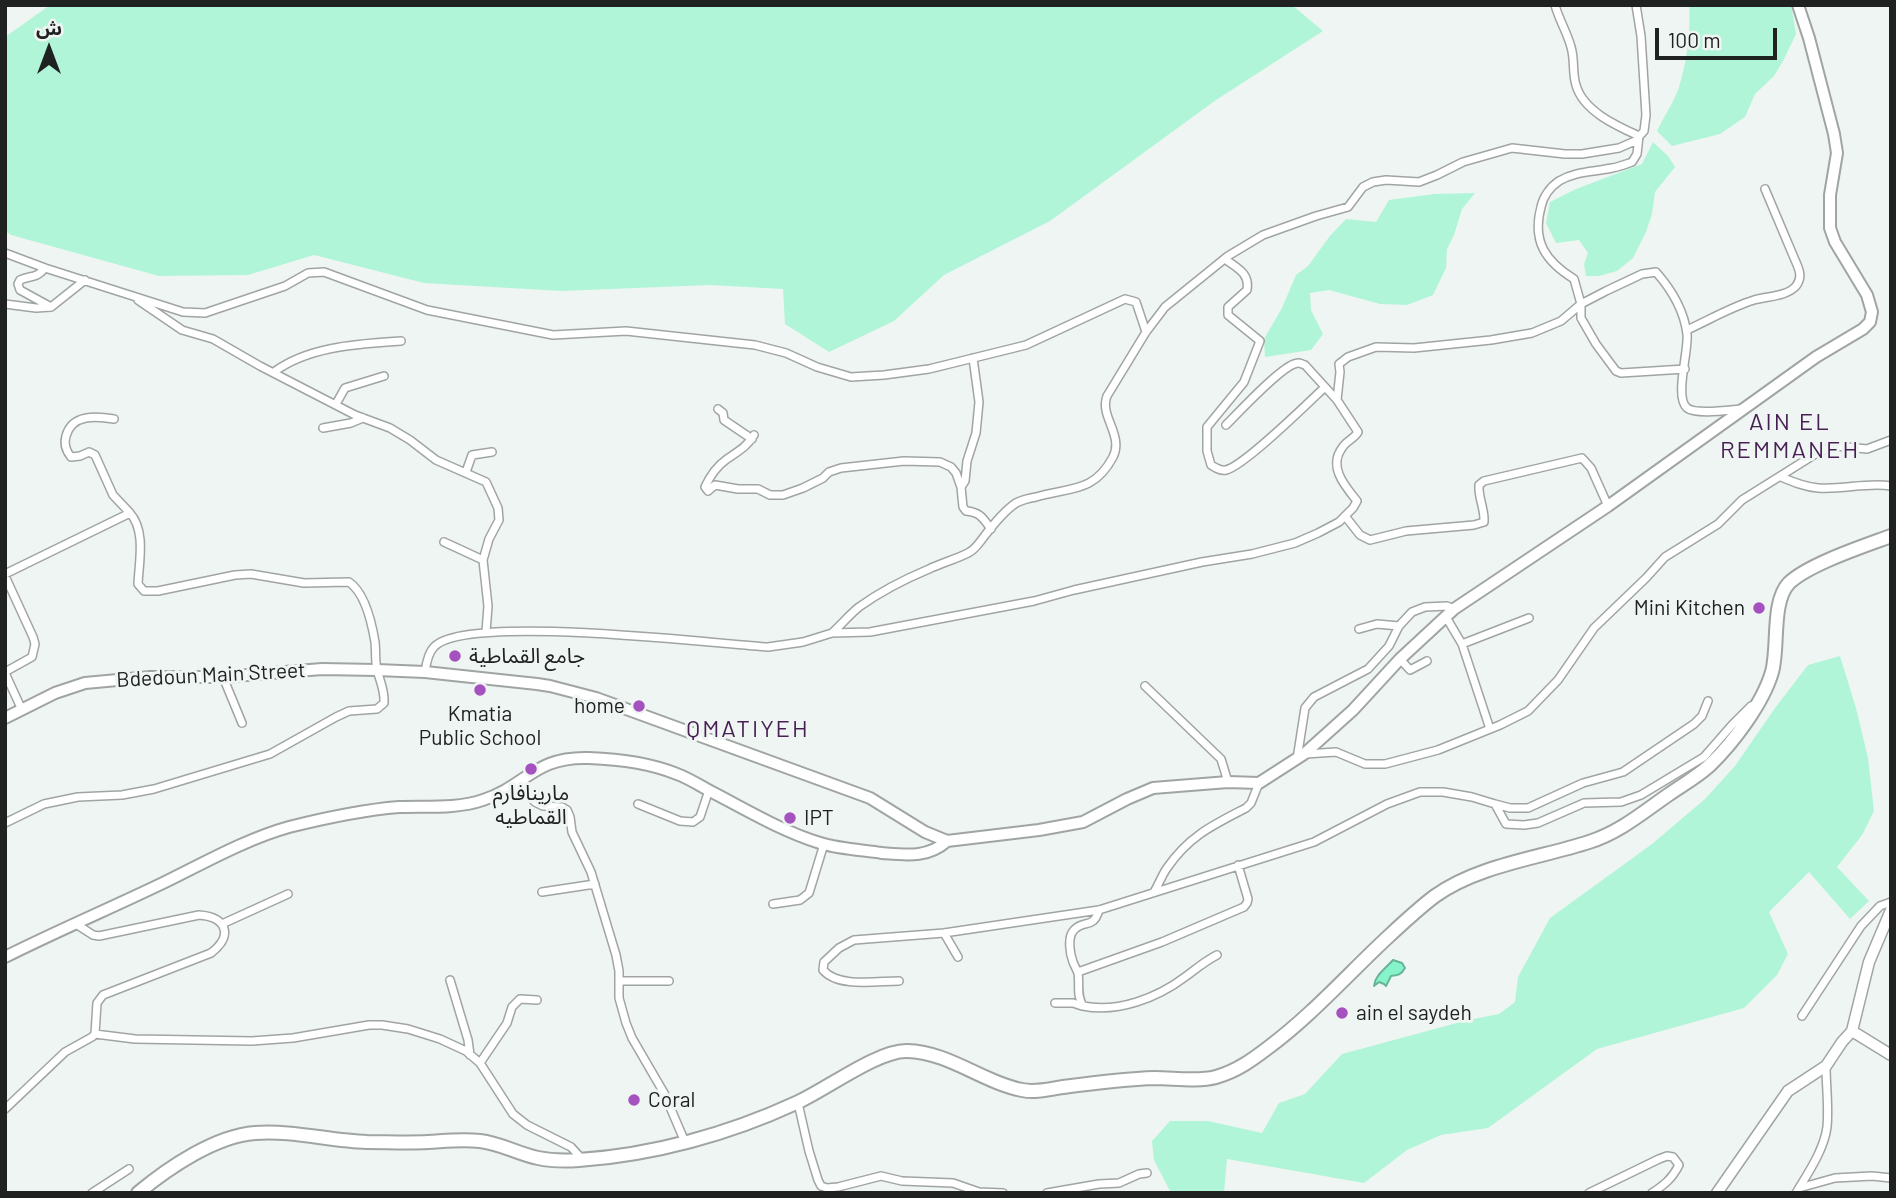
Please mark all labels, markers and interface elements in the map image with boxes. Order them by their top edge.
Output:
north arrow [14,14,84,84]
scale bar [1658,14,1780,58]
text: ش [36,16,62,39]
text: 100 m [1668,27,1721,52]
district label: AIN EL REMMANEH [1721,408,1859,464]
place label: Mini Kitchen [1634,595,1745,621]
marker: Mini Kitchen [1751,600,1767,616]
place label: جامع القماطية [469,643,585,669]
marker: جامع القماطية [447,648,463,664]
street label: Bdedoun Main Street [116,657,306,693]
marker: Kmatia Public School [472,682,488,698]
place label: home [574,693,625,719]
marker: home [631,698,647,714]
place label: Kmatia Public School [419,701,541,751]
district label: QMATIYEH [687,715,809,743]
marker: مارينافارم القماطيه [523,761,539,777]
place label: مارينافارم القماطيه [493,780,569,830]
place label: IPT [804,805,834,831]
marker: IPT [782,810,798,826]
place label: ain el saydeh [1356,1000,1472,1026]
marker: ain el saydeh [1334,1005,1350,1021]
place label: Coral [648,1087,695,1113]
marker: Coral [626,1092,642,1108]

